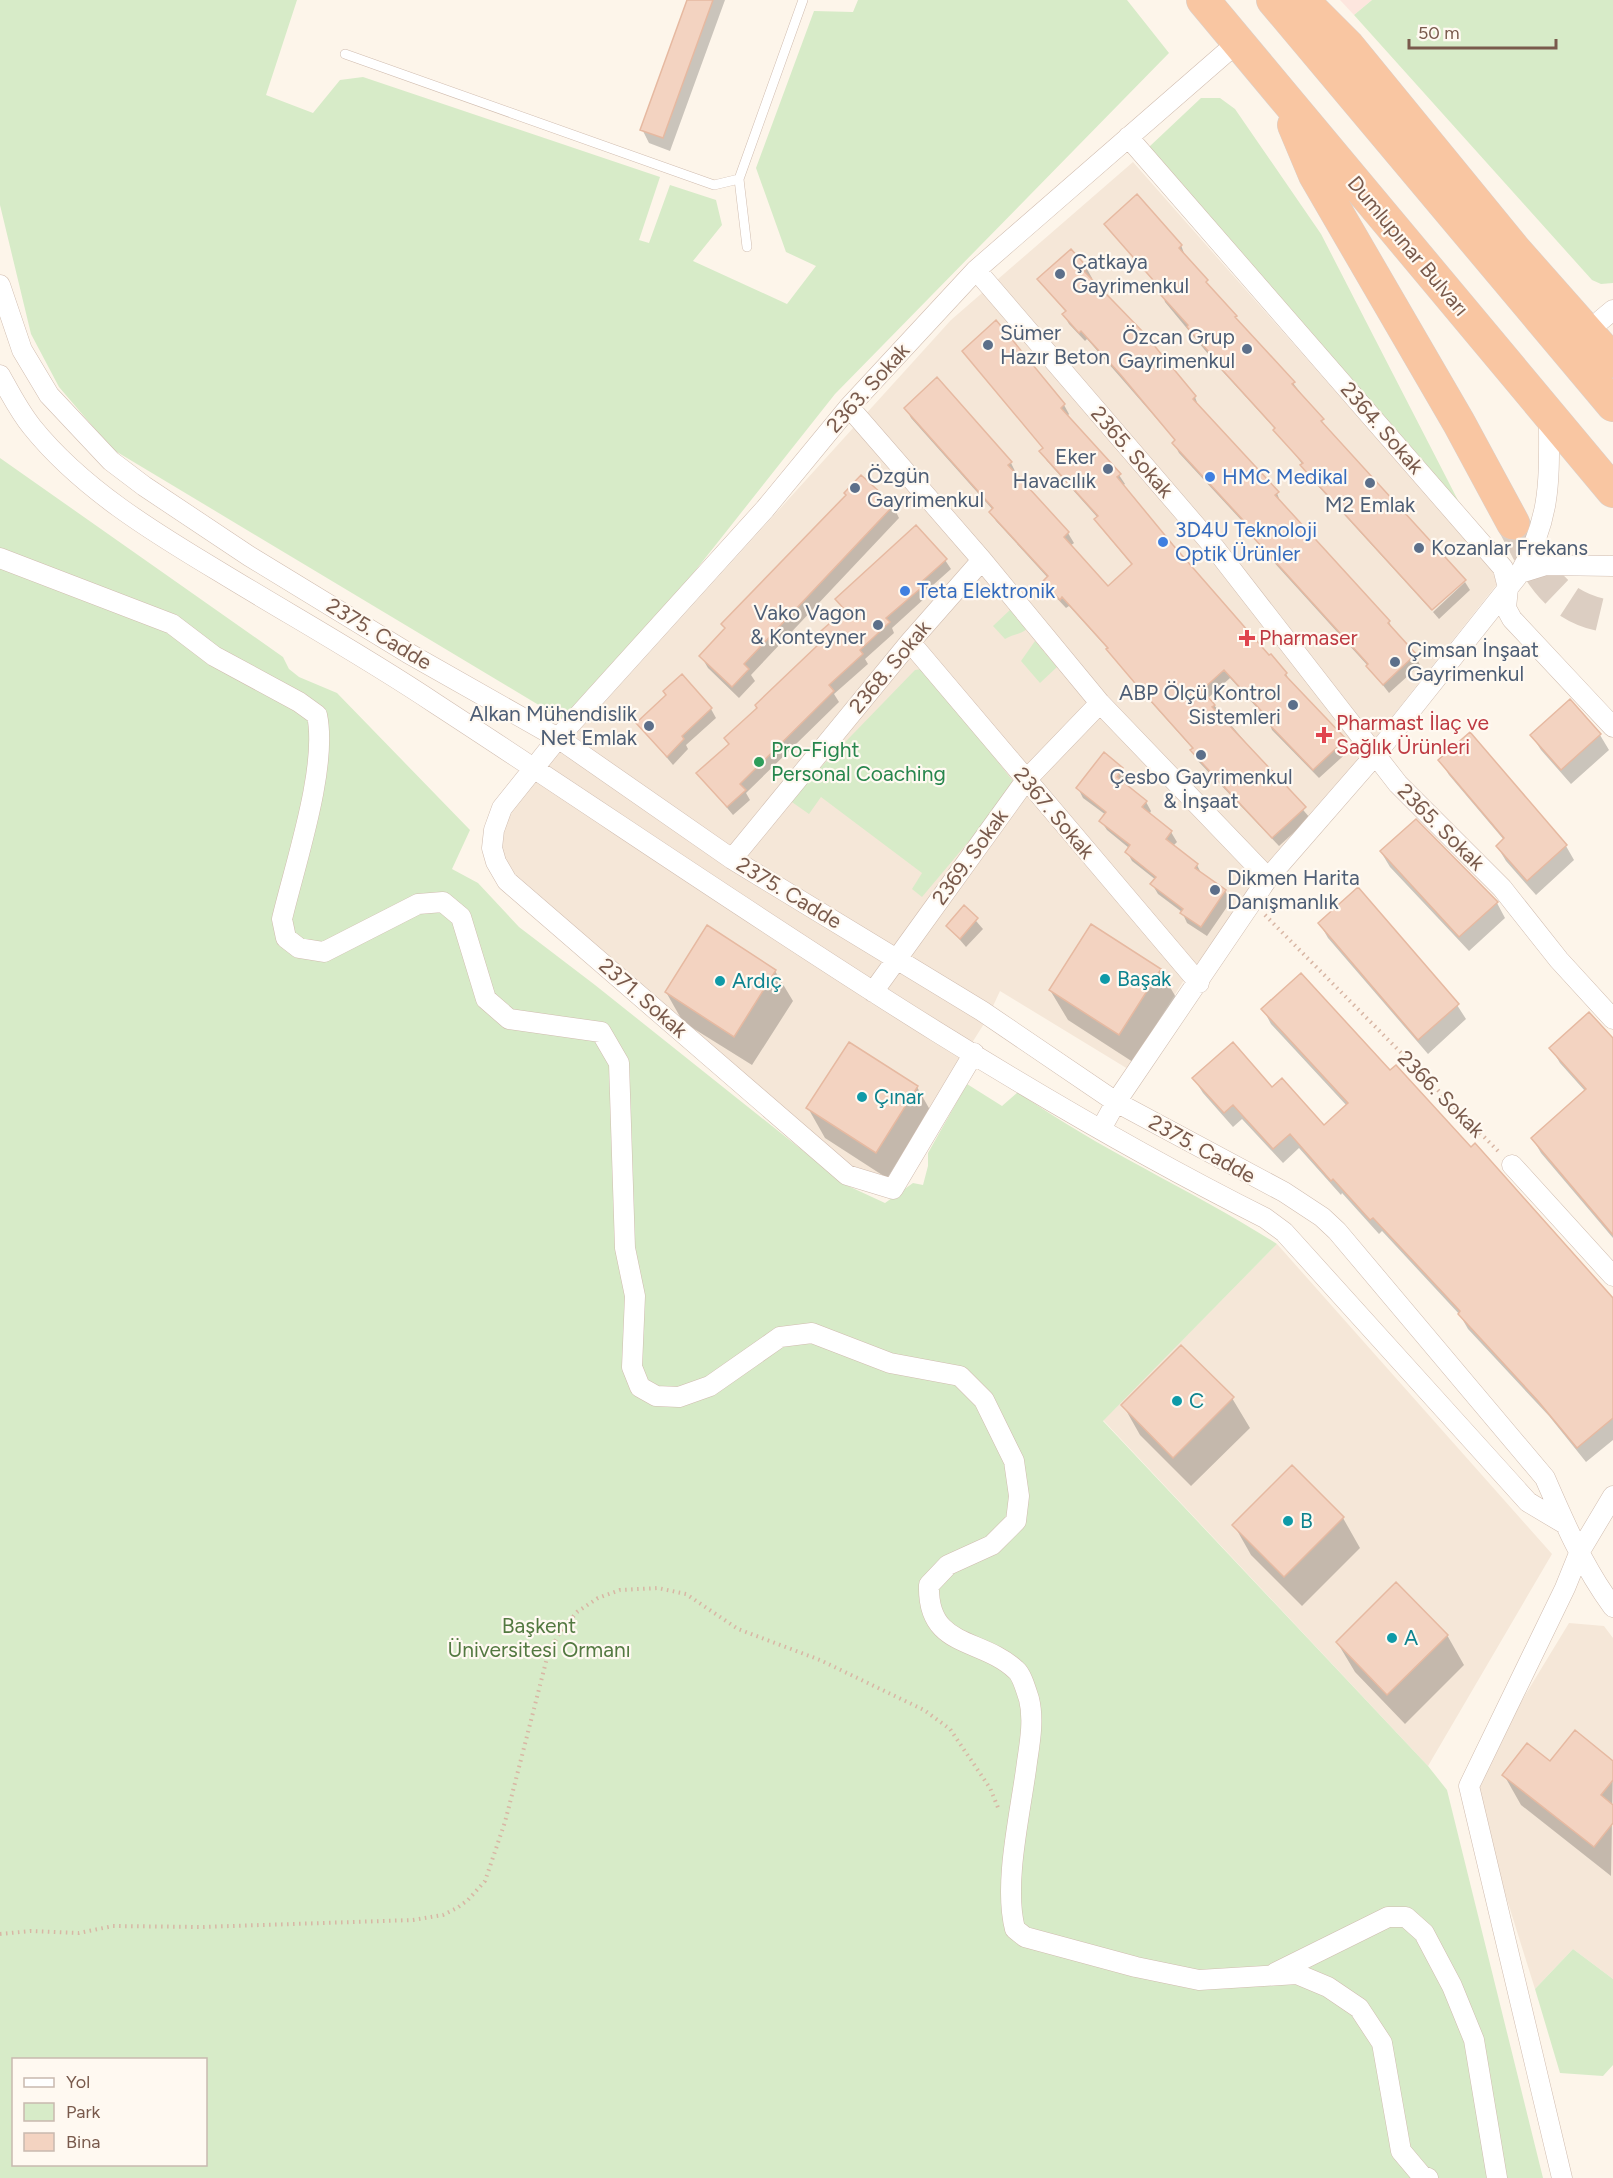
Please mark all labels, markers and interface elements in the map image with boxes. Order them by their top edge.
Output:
scale bar [1409,12,1556,50]
text: 50 m [1418,22,1460,44]
street label: Dumlupınar Bulvarı [1343,171,1474,321]
place label: Çatkaya Gayrimenkul [1072,249,1189,298]
marker: Çatkaya Gayrimenkul [1053,267,1067,281]
place label: Sümer Hazır Beton [1000,320,1110,369]
place label: Özcan Grup Gayrimenkul [1118,324,1235,373]
street label: 2363. Sokak [821,337,915,438]
marker: Sümer Hazır Beton [981,338,995,352]
marker: Özcan Grup Gayrimenkul [1240,342,1254,356]
street label: 2364. Sokak [1336,377,1430,479]
street label: 2365. Sokak [1086,401,1179,503]
place label: Eker Havacılık [1012,444,1097,493]
marker: Eker Havacılık [1101,462,1115,476]
place label: Özgün Gayrimenkul [867,463,984,512]
place label: HMC Medikal [1222,464,1348,489]
marker: HMC Medikal [1203,470,1217,484]
marker: M2 Emlak [1363,476,1377,490]
marker: Özgün Gayrimenkul [848,481,862,495]
place label: M2 Emlak [1325,492,1416,517]
place label: 3D4U Teknoloji Optik Ürünler [1175,517,1317,566]
marker: 3D4U Teknoloji Optik Ürünler [1156,535,1170,549]
place label: Kozanlar Frekans [1431,535,1588,560]
marker: Kozanlar Frekans [1412,541,1426,555]
place label: Teta Elektronik [917,578,1056,603]
marker: Teta Elektronik [898,584,912,598]
street label: 2375. Cadde [322,592,436,675]
place label: Vako Vagon & Konteyner [750,600,866,649]
street label: 2368. Sokak [844,615,936,718]
marker: Vako Vagon & Konteyner [871,618,885,632]
place label: Pharmaser [1259,625,1358,650]
marker: Pharmaser [1240,631,1254,645]
place label: Çimsan İnşaat Gayrimenkul [1407,637,1539,686]
marker: Çimsan İnşaat Gayrimenkul [1388,655,1402,669]
place label: ABP Ölçü Kontrol Sistemleri [1119,680,1281,729]
marker: ABP Ölçü Kontrol Sistemleri [1286,698,1300,712]
place label: Alkan Mühendislik Net Emlak [470,701,638,750]
place label: Pharmast İlaç ve Sağlık Ürünleri [1336,710,1489,759]
marker: Alkan Mühendislik Net Emlak [642,719,656,733]
marker: Pharmast İlaç ve Sağlık Ürünleri [1317,728,1331,742]
place label: Pro-Fight Personal Coaching [771,737,946,786]
marker: Çesbo Gayrimenkul & İnşaat [1194,748,1208,762]
marker: Pro-Fight Personal Coaching [752,755,766,769]
street label: 2367. Sokak [1009,762,1100,864]
place label: Çesbo Gayrimenkul & İnşaat [1109,764,1293,813]
street label: 2365. Sokak [1393,778,1491,876]
street label: 2369. Sokak [926,803,1013,910]
street label: 2375. Cadde [732,851,846,934]
place label: Dikmen Harita Danışmanlık [1227,865,1360,914]
marker: Dikmen Harita Danışmanlık [1208,883,1222,897]
street label: 2371. Sokak [594,953,693,1043]
place label: Başak [1117,966,1172,991]
place label: Ardıç [732,968,782,993]
marker: Başak [1098,972,1112,986]
marker: Ardıç [713,974,727,988]
street label: 2366. Sokak [1393,1045,1491,1143]
place label: Çınar [874,1084,924,1109]
marker: Çınar [855,1090,869,1104]
street label: 2375. Cadde [1145,1109,1260,1188]
place label: C [1189,1388,1204,1413]
marker: C [1170,1394,1184,1408]
place label: B [1300,1508,1313,1533]
marker: B [1281,1514,1295,1528]
park label: Başkent Üniversitesi Ormanı [447,1613,631,1662]
place label: A [1404,1625,1418,1650]
marker: A [1385,1631,1399,1645]
legend [12,2058,207,2166]
text: Yol [66,2071,90,2093]
text: Park [66,2101,101,2123]
text: Bina [66,2131,100,2153]

